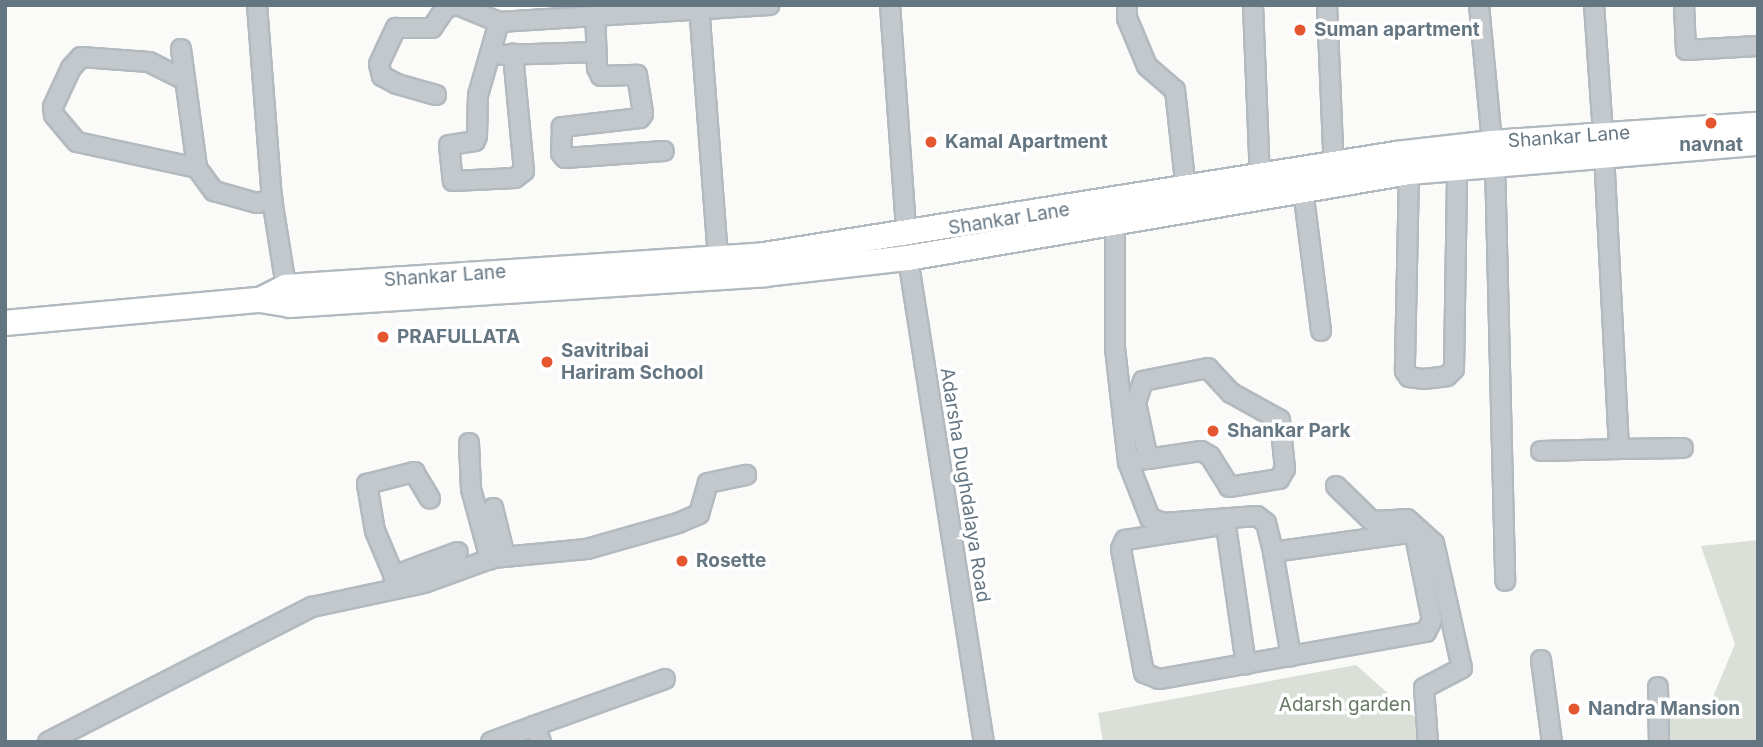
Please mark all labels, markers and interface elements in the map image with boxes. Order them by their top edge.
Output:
place label: Suman apartment [1314,19,1480,41]
marker: Suman apartment [1292,22,1308,38]
marker: navnat [1703,115,1719,131]
street label: Shankar Lane [1507,121,1631,153]
place label: Kamal Apartment [945,131,1108,153]
marker: Kamal Apartment [923,134,939,150]
place label: navnat [1679,134,1743,156]
street label: Shankar Lane [947,198,1071,240]
street label: Shankar Lane [383,260,507,292]
place label: PRAFULLATA [397,326,520,348]
marker: PRAFULLATA [375,329,391,345]
place label: Savitribai Hariram School [561,340,704,384]
marker: Savitribai Hariram School [539,354,555,370]
street label: Adarsha Dughdalaya Road [935,366,995,604]
place label: Shankar Park [1227,420,1351,442]
marker: Shankar Park [1205,423,1221,439]
place label: Rosette [696,550,766,572]
marker: Rosette [674,553,690,569]
park label: Adarsh garden [1279,694,1411,716]
place label: Nandra Mansion [1588,698,1740,720]
marker: Nandra Mansion [1566,701,1582,717]

